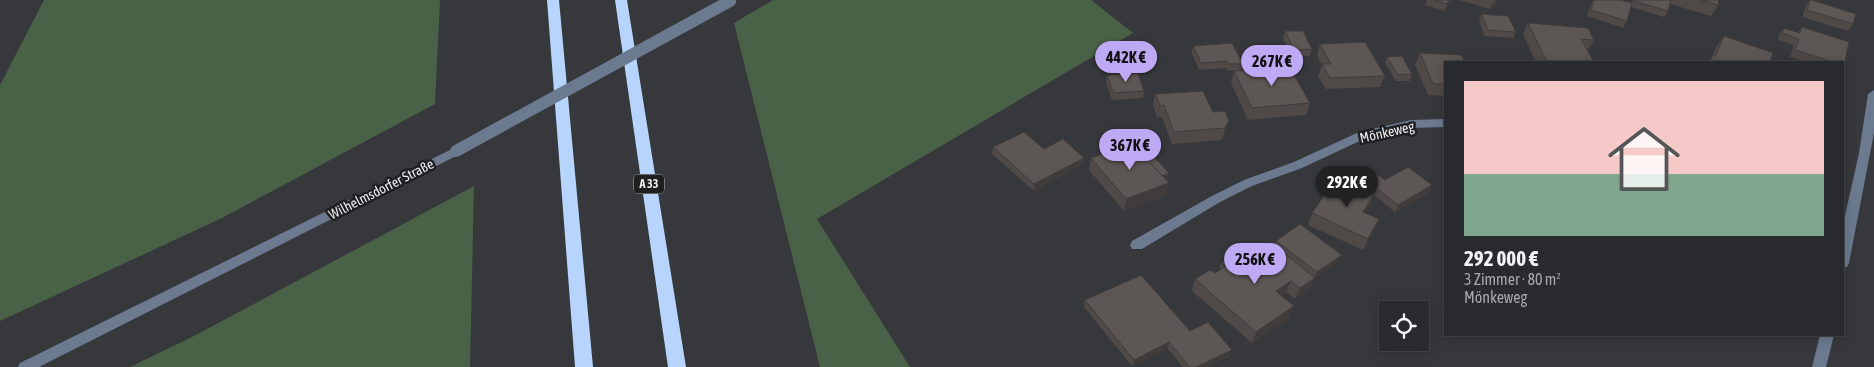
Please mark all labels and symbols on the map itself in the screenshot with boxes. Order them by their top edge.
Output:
pin: 442K € [1085,41,1167,83]
pin: 267K € [1231,44,1313,87]
street label: Mönkeweg [1358,118,1416,146]
pin: 367K € [1089,128,1171,171]
street label: Wilhelmsdorfer Straße [326,156,436,222]
pin: 292K € [1306,166,1388,208]
road number: A 33 [634,174,664,193]
pin: 256K € [1214,242,1296,285]

